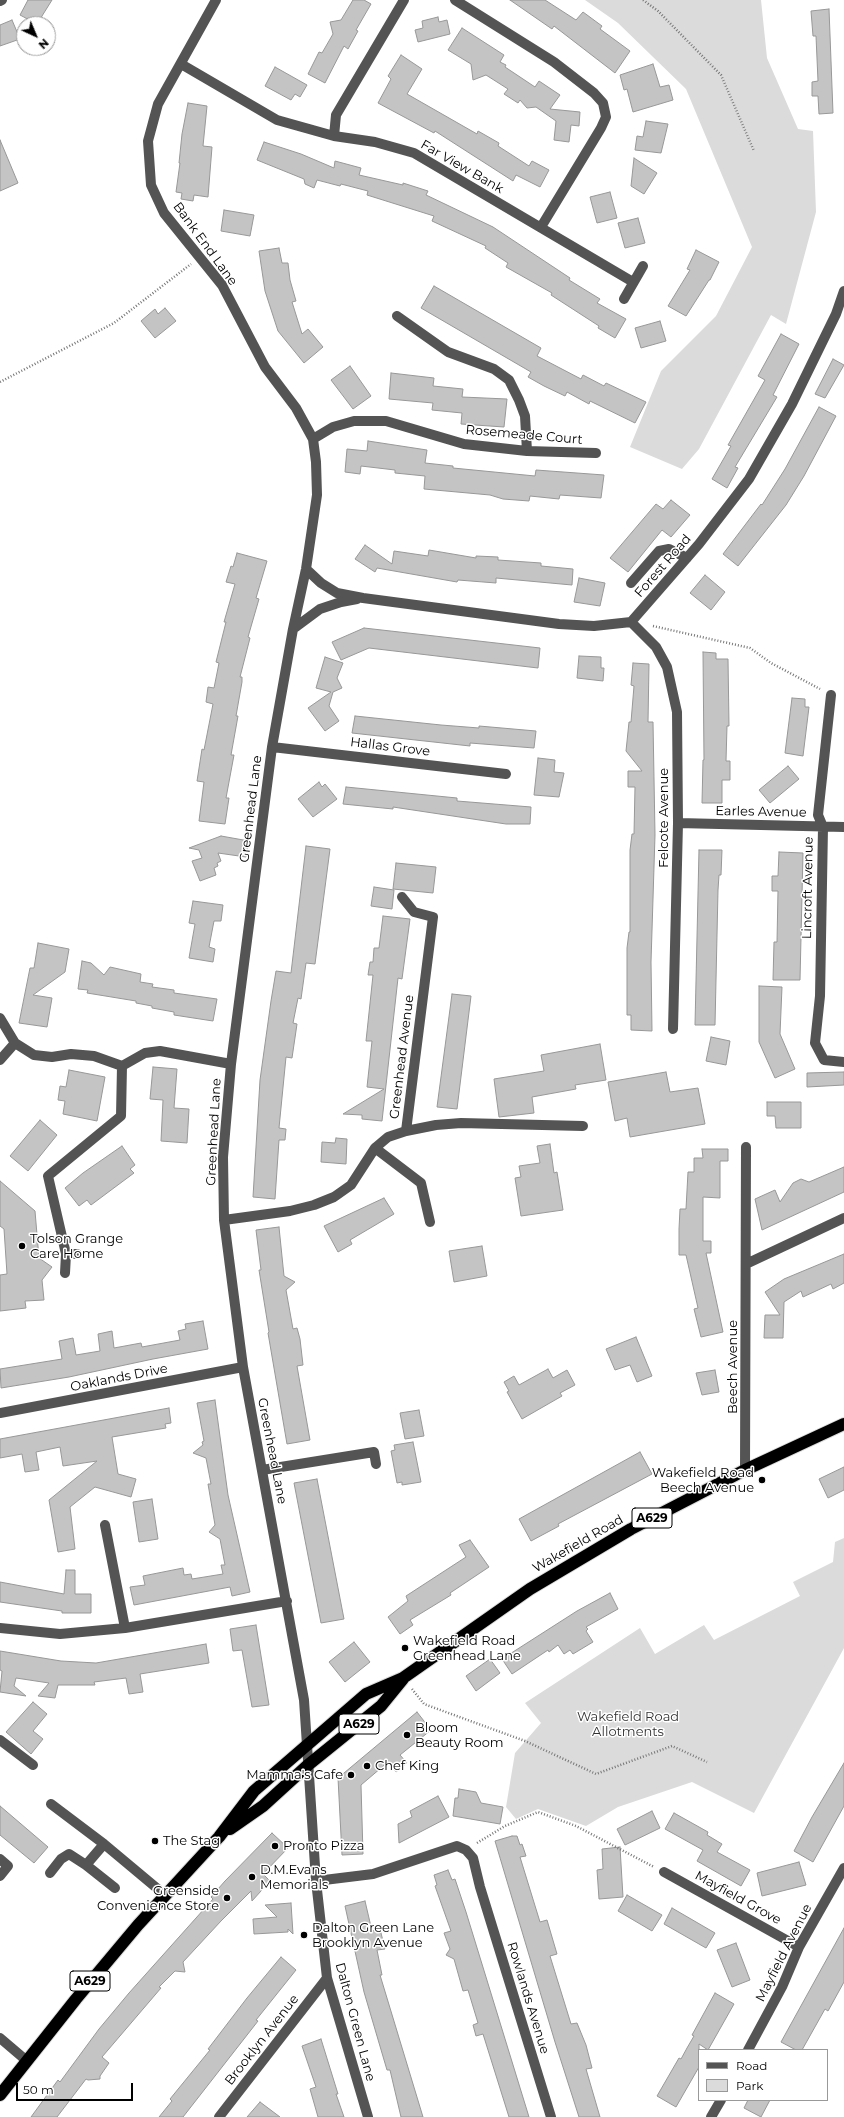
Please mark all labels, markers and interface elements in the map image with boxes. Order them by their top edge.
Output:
north arrow [16,16,56,56]
text: N [36,36,52,52]
street label: Far View Bank [418,137,506,197]
street label: Bank End Lane [170,199,240,289]
street label: Rosemeade Court [465,422,583,448]
street label: Forest Road [632,531,694,601]
street label: Hallas Grove [349,734,431,760]
street label: Greenhead Lane [237,755,265,863]
street label: Felcote Avenue [656,768,672,868]
street label: Earles Avenue [715,803,807,821]
street label: Lincroft Avenue [799,837,817,939]
street label: Greenhead Avenue [387,994,417,1120]
street label: Greenhead Lane [203,1078,225,1186]
place label: Tolson Grange Care Home [30,1231,123,1262]
marker: Tolson Grange Care Home [17,1241,27,1251]
street label: Beech Avenue [725,1320,741,1414]
street label: Oaklands Drive [69,1361,169,1395]
street label: Greenhead Lane [254,1397,290,1505]
place label: Wakefield Road Beech Avenue [652,1465,754,1496]
marker: Wakefield Road Beech Avenue [757,1475,767,1485]
road number: A629 [632,1508,672,1528]
street label: Wakefield Road [530,1512,626,1576]
place label: Wakefield Road Greenhead Lane [413,1633,521,1664]
marker: Wakefield Road Greenhead Lane [400,1643,410,1653]
park label: Wakefield Road Allotments [577,1709,679,1740]
road number: A629 [339,1714,379,1734]
place label: Bloom Beauty Room [415,1720,504,1751]
marker: Bloom Beauty Room [402,1730,412,1740]
place label: Chef King [375,1758,439,1774]
marker: Chef King [362,1761,372,1771]
place label: Mamma's Cafe [246,1767,343,1783]
marker: Mamma's Cafe [346,1770,356,1780]
place label: The Stag [163,1833,220,1849]
marker: The Stag [150,1836,160,1846]
place label: Pronto Pizza [283,1838,364,1854]
marker: Pronto Pizza [270,1841,280,1851]
place label: D.M.Evans Memorials [260,1862,328,1893]
street label: Mayfield Grove [692,1868,784,1928]
marker: D.M.Evans Memorials [247,1872,257,1882]
place label: Greenside Convenience Store [97,1883,219,1914]
marker: Greenside Convenience Store [222,1893,232,1903]
street label: Mayfield Avenue [753,1902,815,2004]
place label: Dalton Green Lane Brooklyn Avenue [312,1920,434,1951]
marker: Dalton Green Lane Brooklyn Avenue [299,1930,309,1940]
street label: Rowlands Avenue [504,1940,552,2056]
street label: Dalton Green Lane [332,1961,378,2083]
road number: A629 [70,1971,110,1991]
street label: Brooklyn Avenue [222,1992,302,2088]
legend [698,2049,828,2101]
text: Road [736,2058,767,2073]
scale bar [18,2075,135,2101]
text: Park [736,2078,763,2093]
text: 50 m [23,2082,54,2097]

